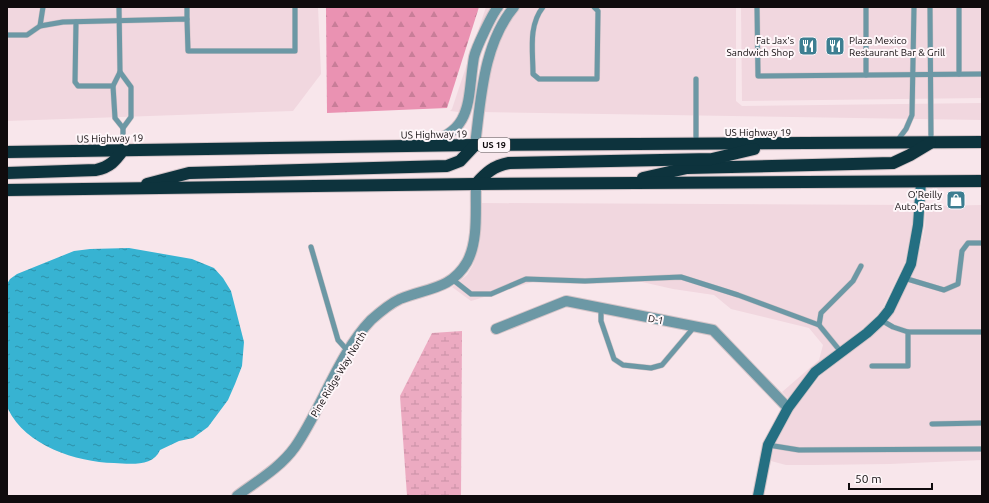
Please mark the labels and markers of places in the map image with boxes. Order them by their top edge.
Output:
place label: Fat Jax's Sandwich Shop [727,35,794,58]
restaurant icon: Fat Jax's Sandwich Shop [797,35,819,57]
restaurant icon: Plaza Mexico Restaurant Bar & Grill [824,35,846,57]
place label: Plaza Mexico Restaurant Bar & Grill [849,35,946,58]
place label: O'Reilly Auto Parts [895,189,942,212]
shop icon: O'Reilly Auto Parts [945,189,967,211]

